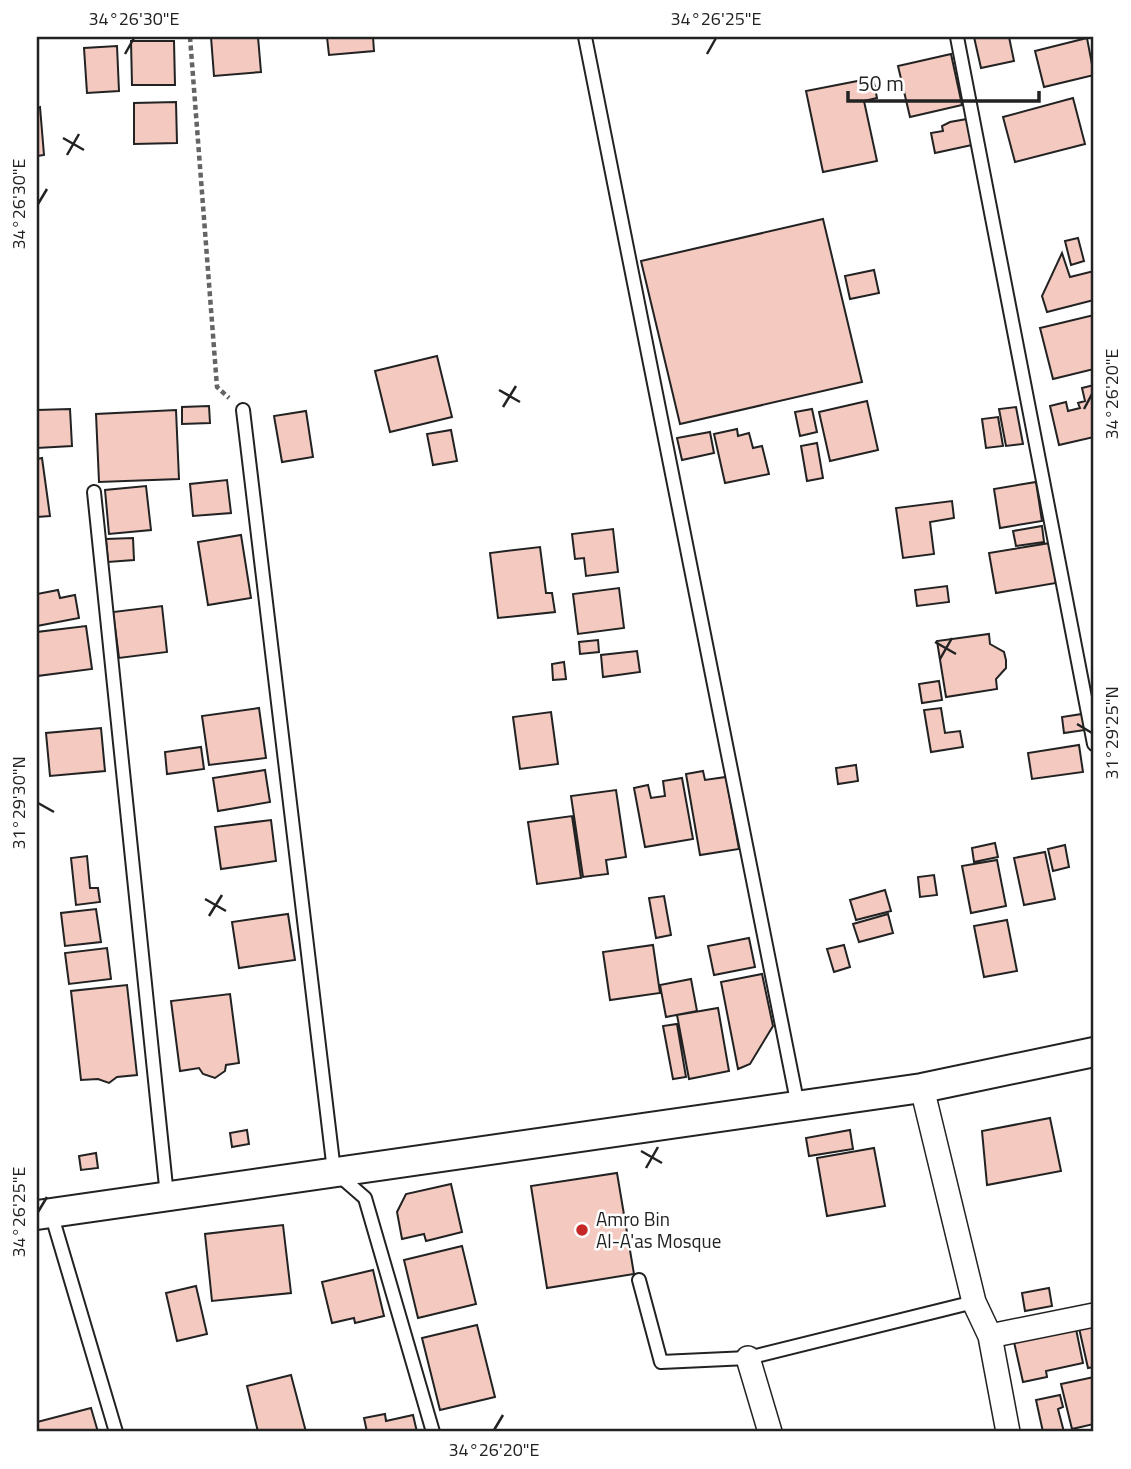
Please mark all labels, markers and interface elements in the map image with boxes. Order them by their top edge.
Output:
text: 34°26'30"E [89,5,180,32]
text: 34°26'25"E [671,5,762,32]
scale bar [848,60,1038,104]
text: 50 m [858,67,904,99]
text: 34°26'30"E [5,158,32,249]
text: 34°26'20"E [1098,348,1125,439]
text: 31°29'25"N [1098,686,1125,780]
text: 31°29'30"N [5,756,32,850]
text: 34°26'25"E [5,1166,32,1257]
place label: Amro Bin Al-A'as Mosque [596,1204,721,1255]
marker: Amro Bin Al-A'as Mosque [574,1222,590,1238]
text: 34°26'20"E [449,1436,540,1463]

